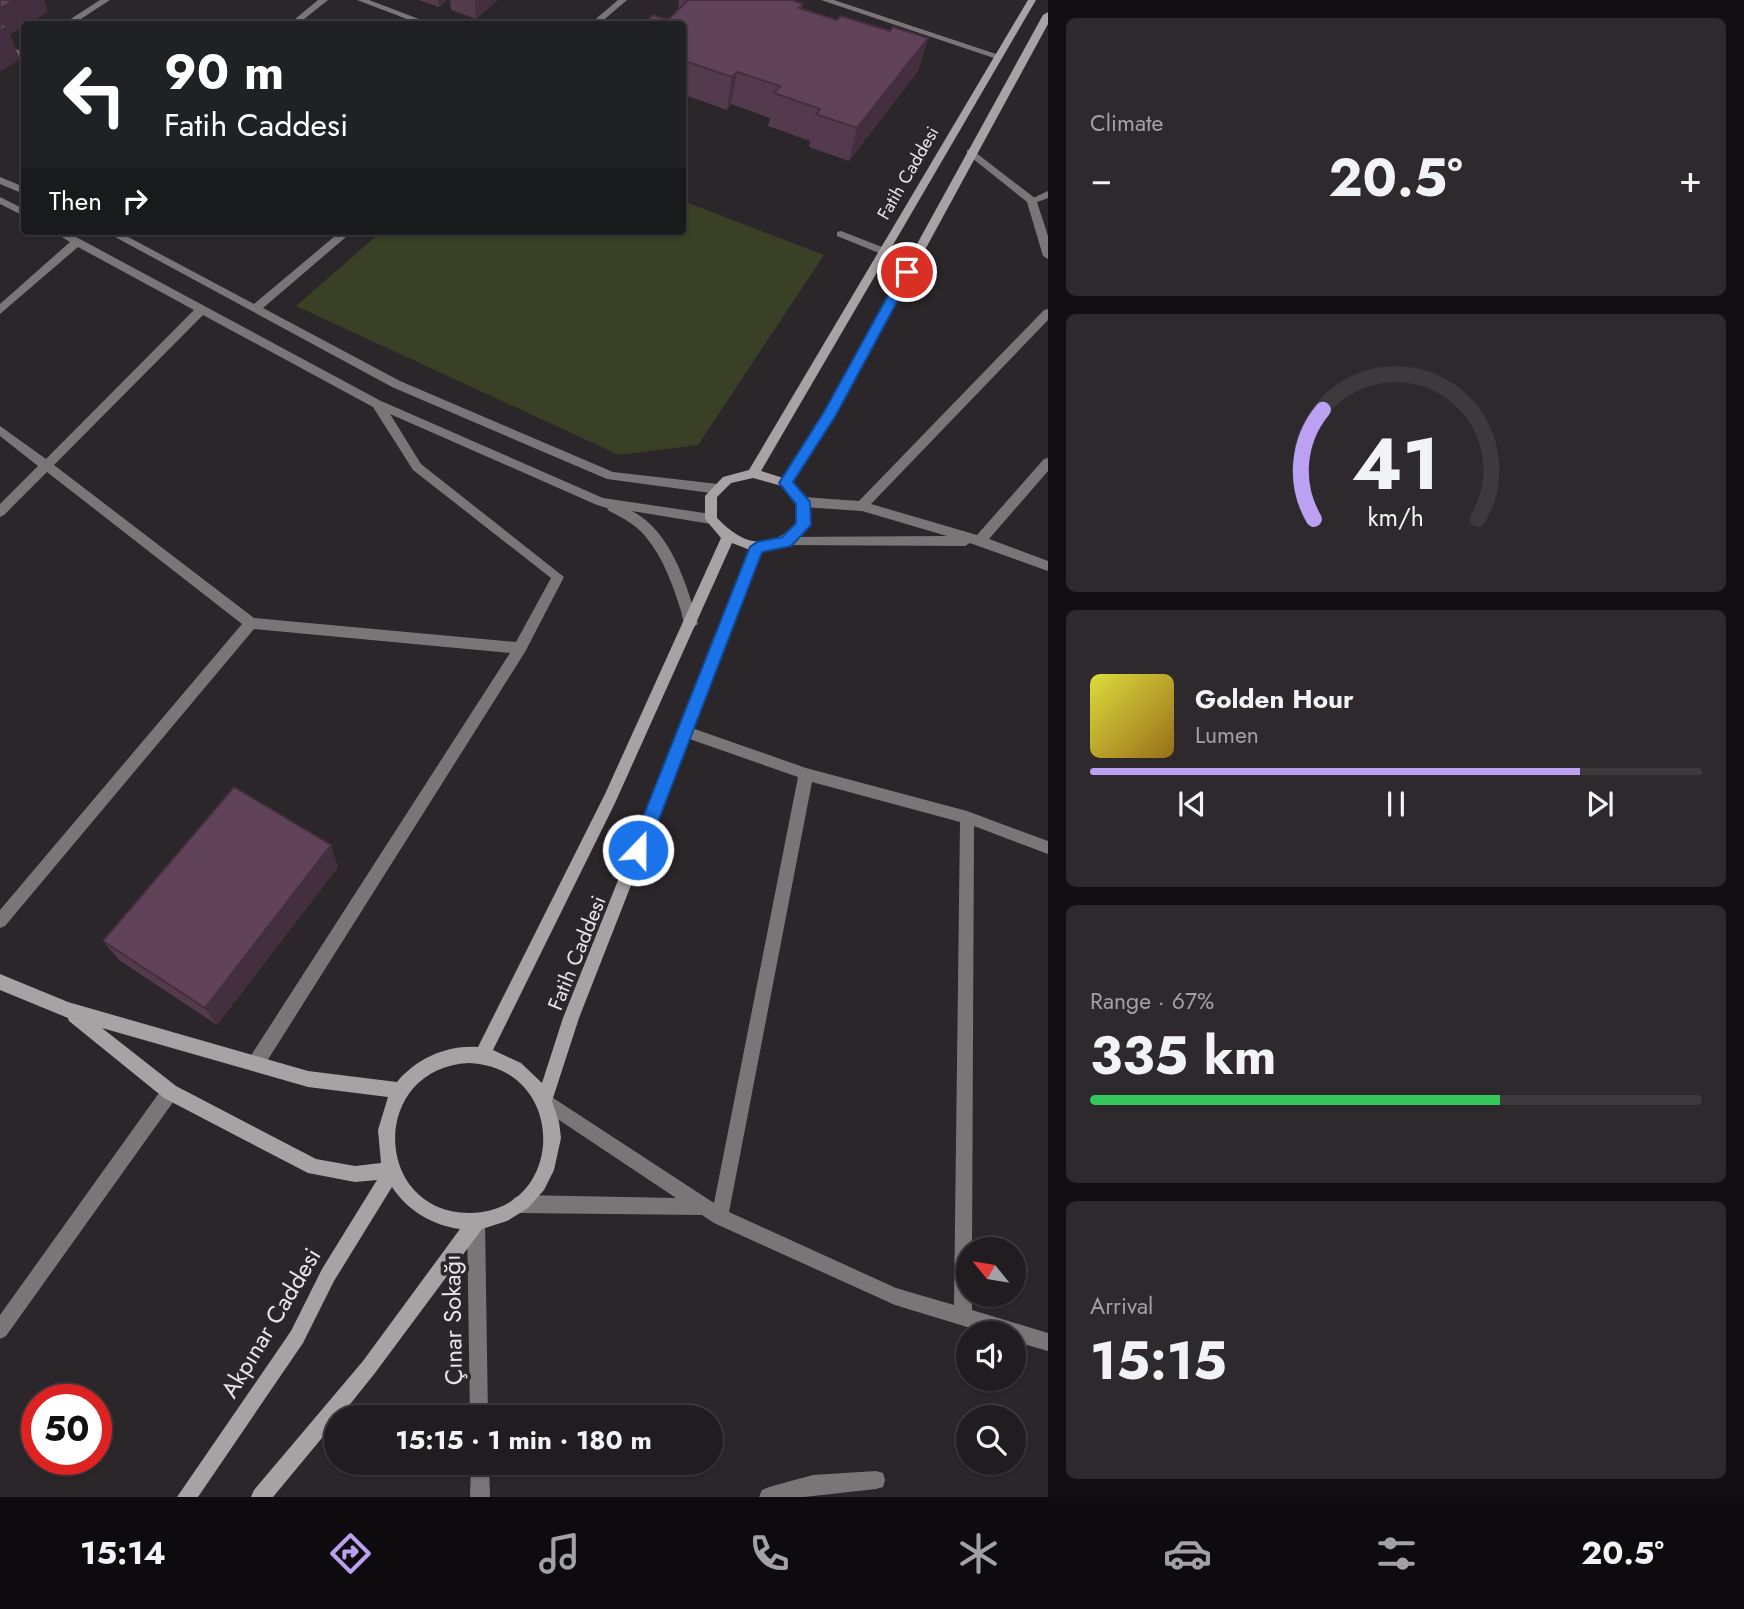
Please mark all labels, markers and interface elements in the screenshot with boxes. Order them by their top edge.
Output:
text: 90 m [164,37,284,107]
icon: left [49,49,140,140]
text: Fatih Caddesi [164,102,348,148]
text: Climate [1090,106,1163,140]
street label: Fatih Caddesi [871,122,945,224]
text: 20.5° [1328,140,1463,216]
text: − [1090,151,1112,206]
text: + [1679,151,1702,206]
text: Then [49,182,102,220]
icon: right [116,182,154,220]
pin [877,242,937,302]
icon: arrive [888,253,926,291]
text: 41 [1352,411,1440,516]
text: km/h [1368,498,1424,534]
text: Golden Hour [1195,680,1354,718]
text: Lumen [1195,718,1259,752]
icon: previous [1173,785,1211,823]
icon: pause [1377,785,1415,823]
icon: next [1581,785,1619,823]
position arrow [601,813,675,887]
street label: Fatih Caddesi [540,891,614,1015]
text: Range · 67% [1090,984,1214,1018]
text: 335 km [1090,1018,1276,1094]
north arrow [956,1237,1026,1307]
map controls [956,1237,1026,1475]
street label: Akpınar Caddesi [212,1241,329,1404]
street label: Çınar Sokağı [434,1254,471,1386]
text: Arrival [1090,1289,1153,1323]
button: sound [956,1321,1026,1391]
text: 15:15 [1090,1323,1227,1399]
speed limit sign: 50 [21,1384,112,1475]
button: search [956,1405,1026,1475]
text: 15:15 · 1 min · 180 m [395,1421,652,1459]
icon: directions [326,1529,375,1578]
icon: music [535,1529,584,1578]
icon: phone [745,1529,794,1578]
icon: climate [954,1529,1003,1578]
icon: car [1163,1529,1212,1578]
icon: filters [1372,1529,1421,1578]
text: 15:14 [80,1530,166,1576]
text: 20.5° [1581,1530,1664,1576]

